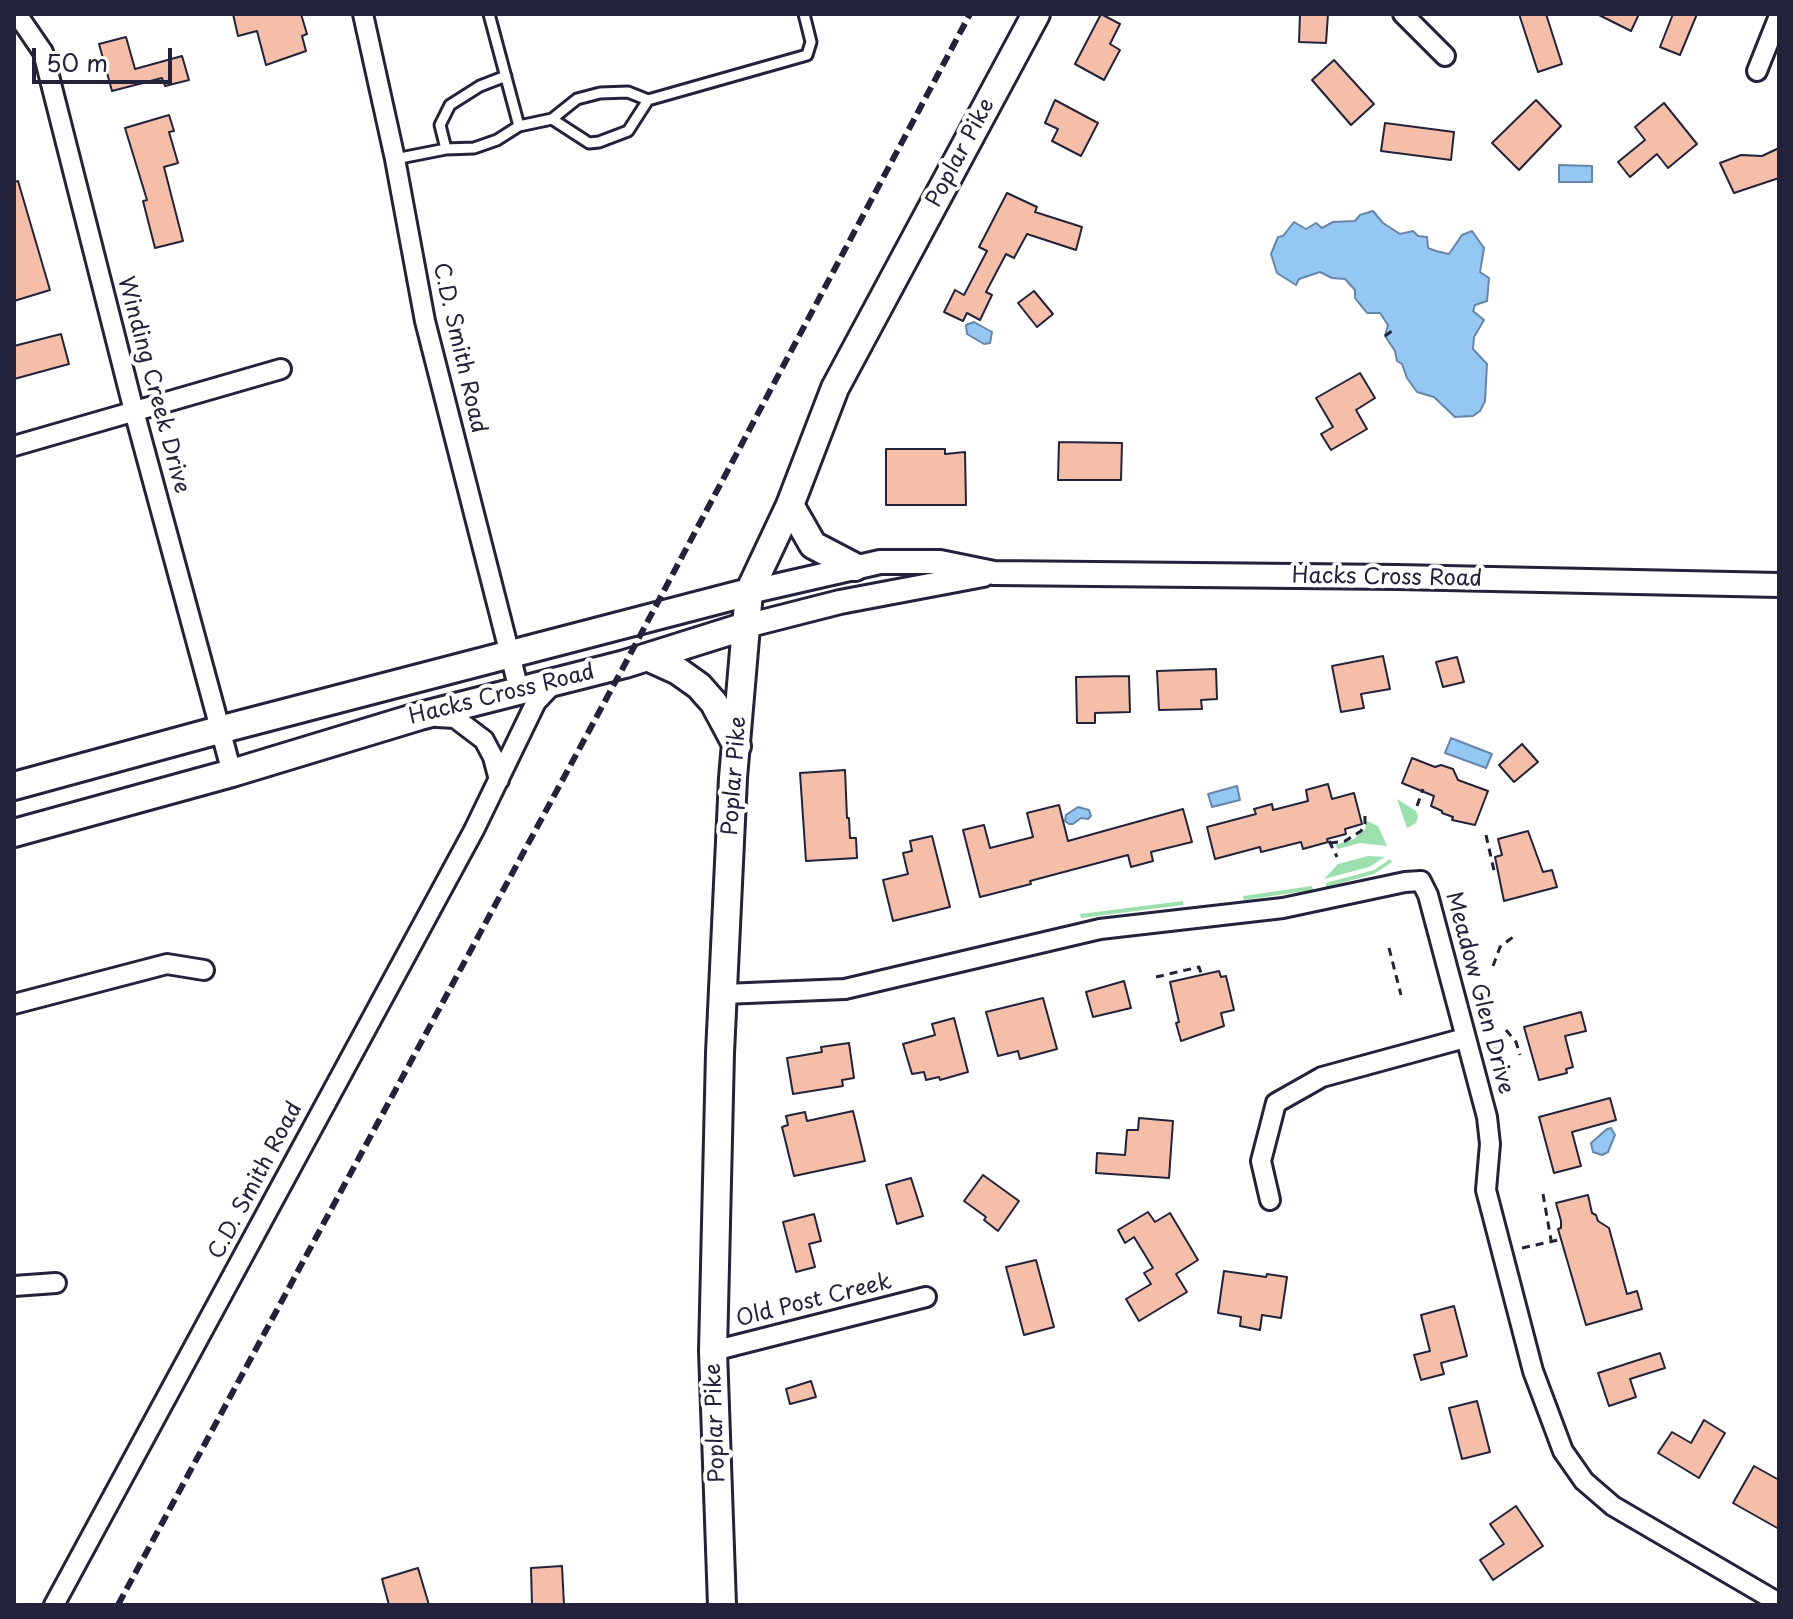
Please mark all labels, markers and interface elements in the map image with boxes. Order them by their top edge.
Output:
scale bar [36,32,176,82]
text: 50 m [46,44,108,80]
street label: Poplar Pike [921,94,1001,212]
street label: C.D. Smith Road [427,260,491,436]
street label: Winding Creek Drive [111,274,195,496]
street label: Hacks Cross Road [1292,563,1482,593]
street label: Hacks Cross Road [406,659,598,731]
street label: Poplar Pike [718,716,752,836]
street label: Meadow Glen Drive [1439,889,1519,1097]
street label: C.D. Smith Road [203,1098,309,1264]
street label: Old Post Creek [734,1269,894,1333]
street label: Poplar Pike [701,1363,731,1483]

